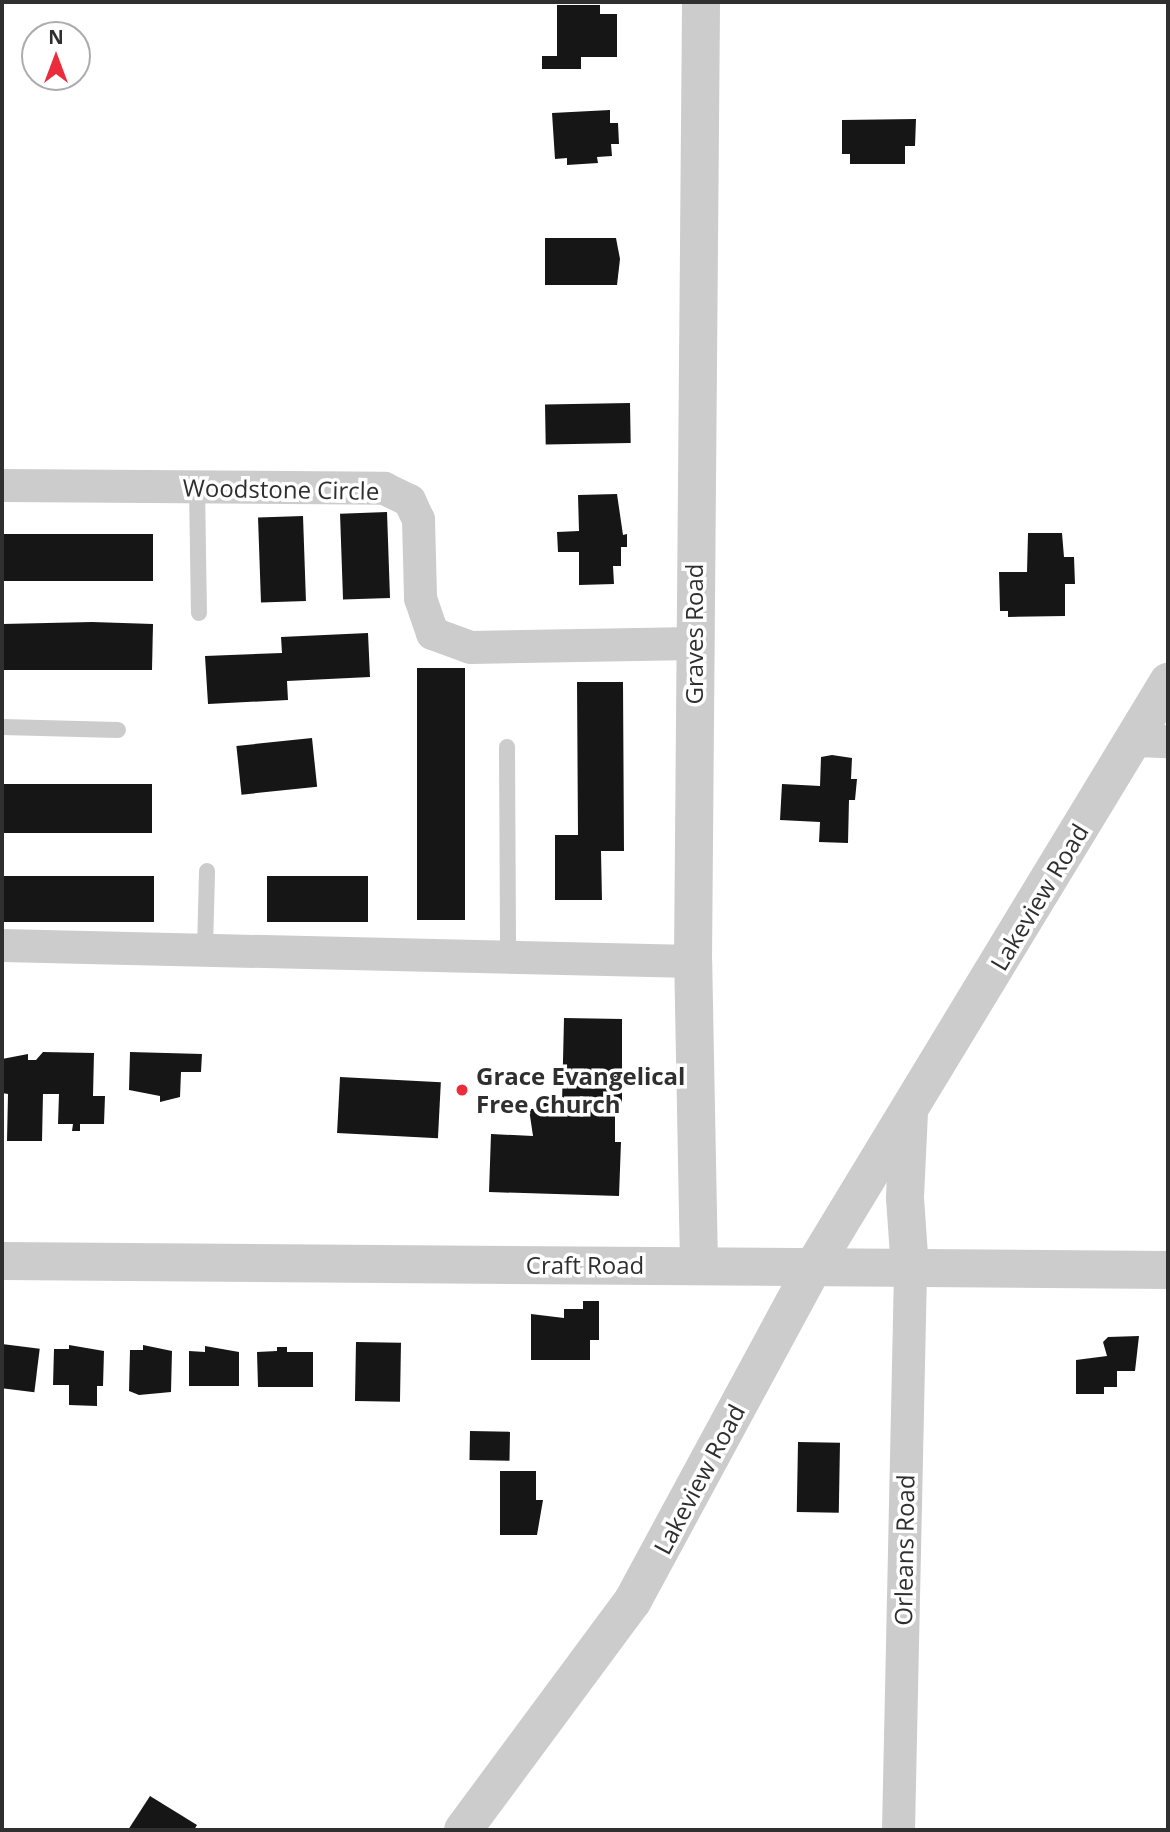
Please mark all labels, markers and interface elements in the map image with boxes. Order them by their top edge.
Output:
north arrow [21,21,91,91]
text: N [48,24,64,50]
street label: Woodstone Circle [182,473,380,505]
street label: Graves Road [680,564,708,704]
street label: Lakeview Road [984,819,1094,975]
place label: Grace Evangelical Free Church [476,1062,685,1118]
marker: Grace Evangelical Free Church [454,1082,470,1098]
street label: Craft Road [526,1251,644,1279]
street label: Lakeview Road [647,1399,751,1559]
street label: Orleans Road [888,1474,920,1626]

